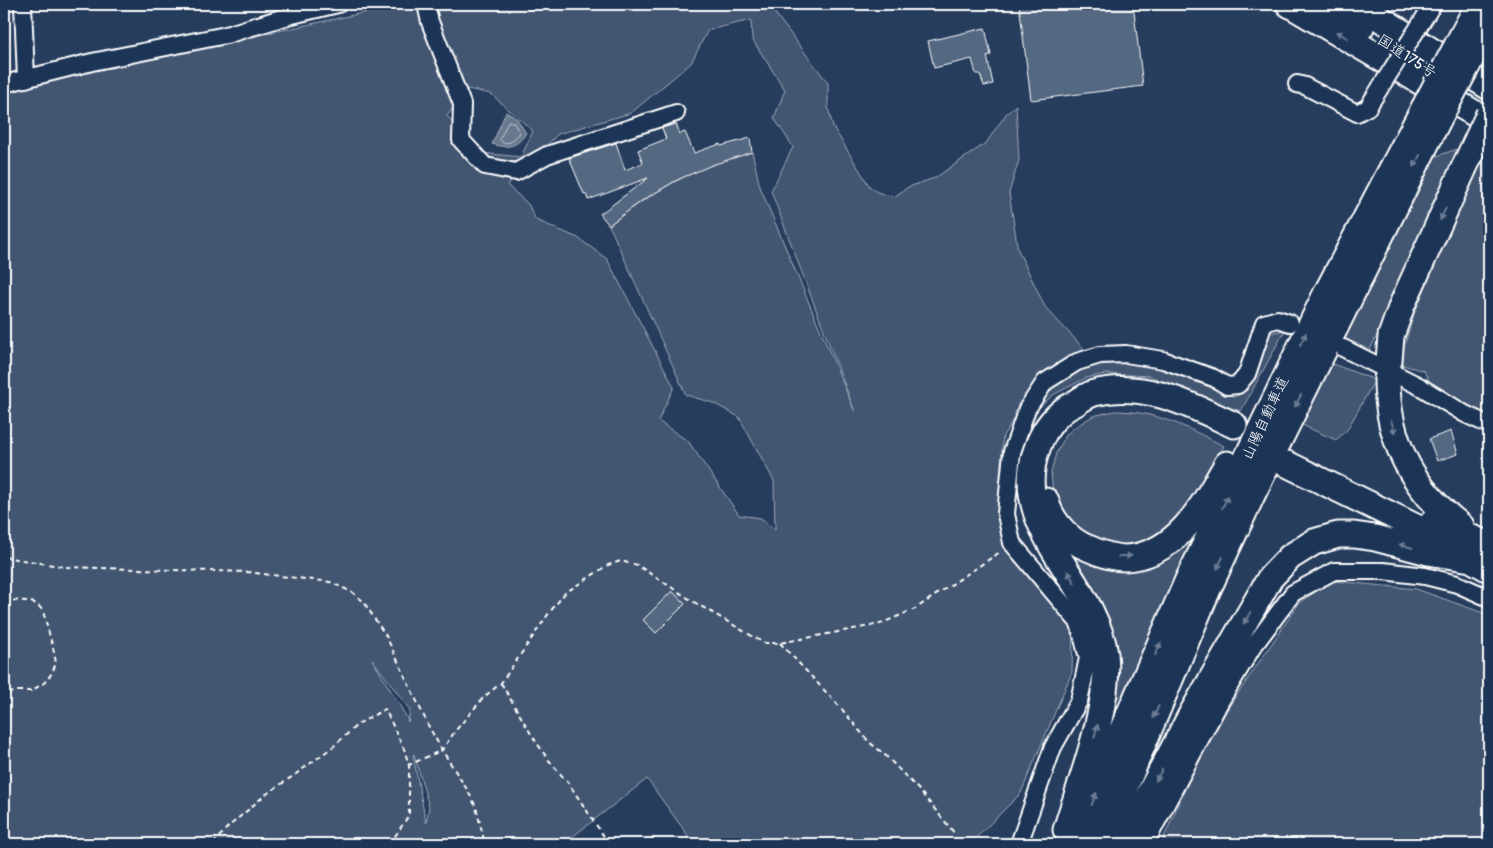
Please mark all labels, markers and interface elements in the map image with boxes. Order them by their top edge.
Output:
one-way arrow [1336,30,1349,39]
street label: 国道175号 [1373,30,1440,83]
one-way arrow [1413,154,1421,169]
one-way arrow [1438,207,1446,221]
one-way arrow [1299,332,1307,346]
street label: 山陽自動車道 [1238,373,1293,463]
one-way arrow [1294,394,1302,408]
one-way arrow [1389,419,1397,434]
one-way arrow [1221,495,1229,509]
one-way arrow [1399,542,1414,550]
one-way arrow [1117,552,1133,560]
one-way arrow [1216,556,1224,570]
one-way arrow [1066,570,1076,583]
one-way arrow [1243,611,1252,624]
one-way arrow [1154,642,1162,656]
one-way arrow [1151,705,1159,719]
one-way arrow [1092,723,1100,738]
one-way arrow [1155,767,1163,782]
one-way arrow [1091,792,1099,806]

